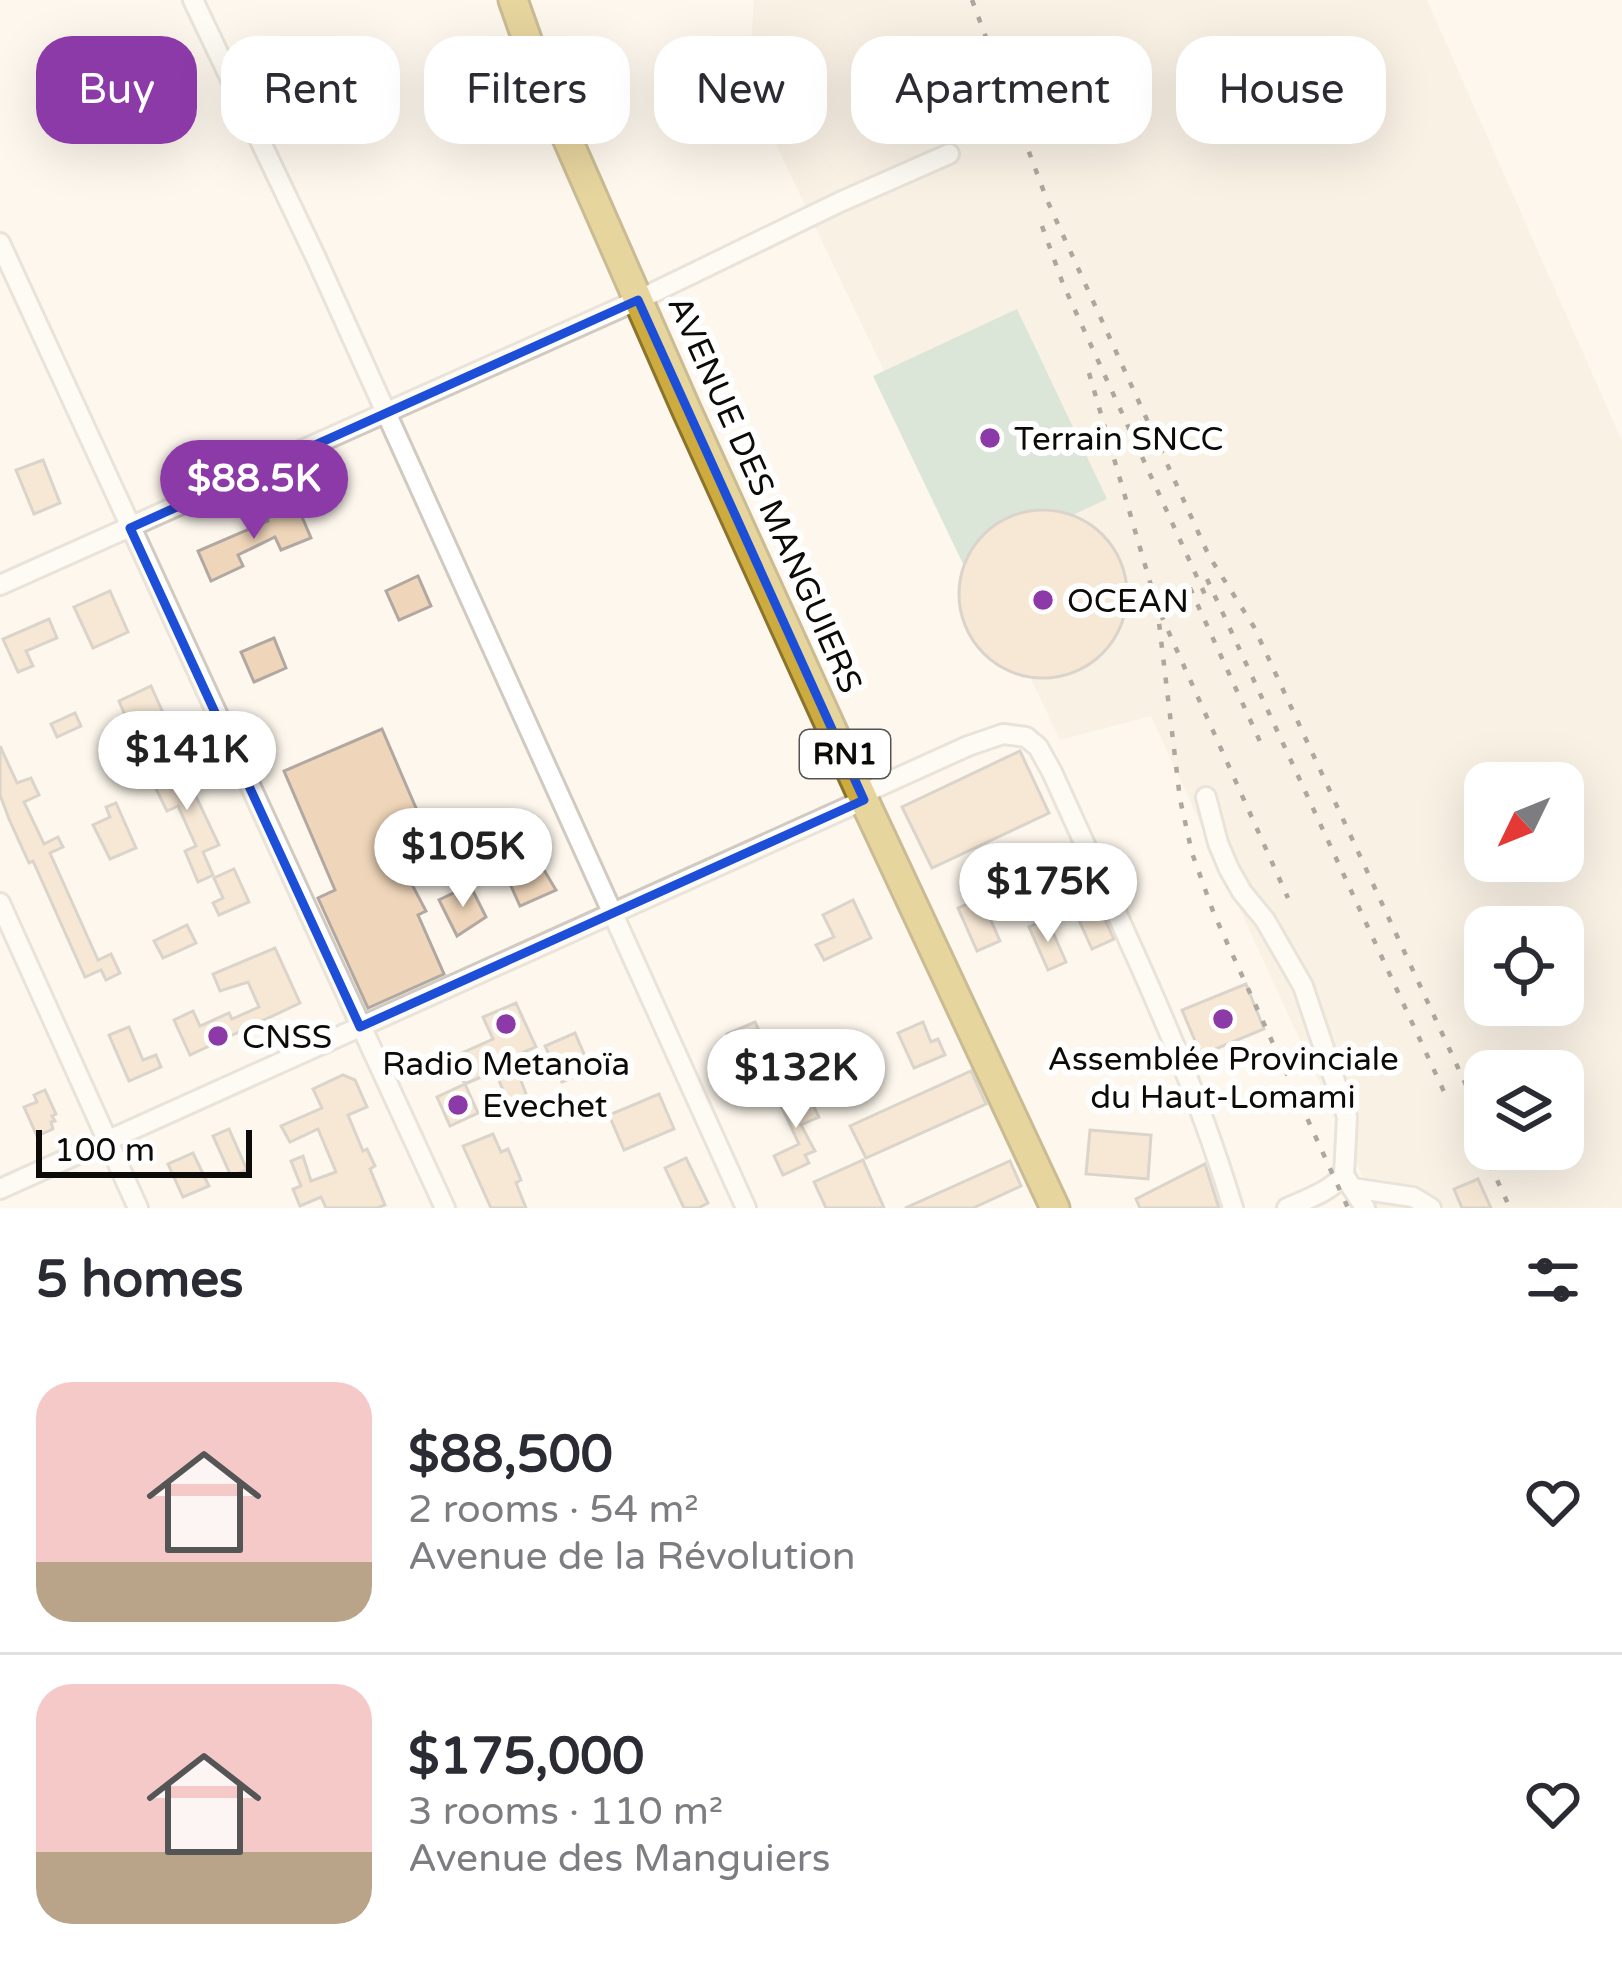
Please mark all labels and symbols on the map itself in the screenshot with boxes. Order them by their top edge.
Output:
street label: AVENUE DES MANGUIERS [659,290,870,699]
place label: Terrain SNCC [1014,420,1223,459]
marker: Terrain SNCC [977,425,1003,451]
pin: $88.5K [156,440,352,542]
place label: OCEAN [1067,582,1189,621]
marker: OCEAN [1030,587,1056,613]
pin: $141K [103,711,271,813]
road number: RN1 [800,730,890,778]
north arrow [1464,762,1584,882]
pin: $105K [379,808,547,910]
pin: $175K [964,843,1132,945]
marker: Assemblée Provinciale du Haut-Lomami [1210,1006,1236,1032]
marker: Radio Metanoïa [493,1011,519,1037]
place label: CNSS [242,1018,332,1057]
marker: CNSS [205,1023,231,1049]
pin: $132K [712,1029,880,1131]
place label: Assemblée Provinciale du Haut-Lomami [1047,1040,1399,1117]
place label: Radio Metanoïa [382,1045,630,1084]
place label: Evechet [482,1087,607,1126]
marker: Evechet [445,1092,471,1118]
scale bar [36,1124,252,1177]

